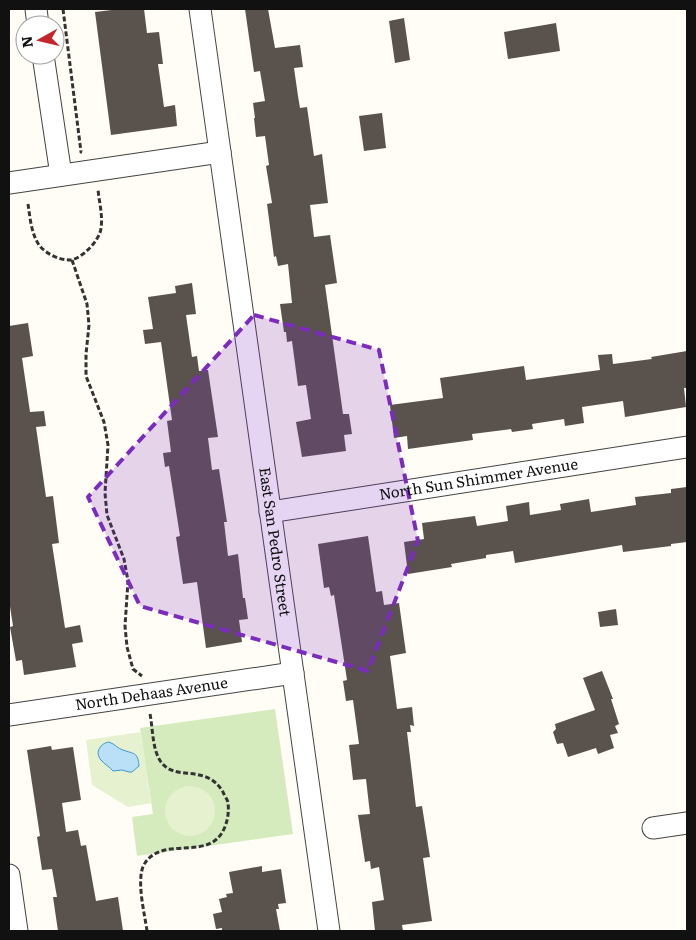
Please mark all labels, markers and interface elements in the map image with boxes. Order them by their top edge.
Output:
north arrow [15,15,65,65]
text: N [15,34,37,49]
street label: North Sun Shimmer Avenue [377,451,580,505]
street label: East San Pedro Street [254,465,298,618]
street label: North Dehaas Avenue [73,670,229,715]

